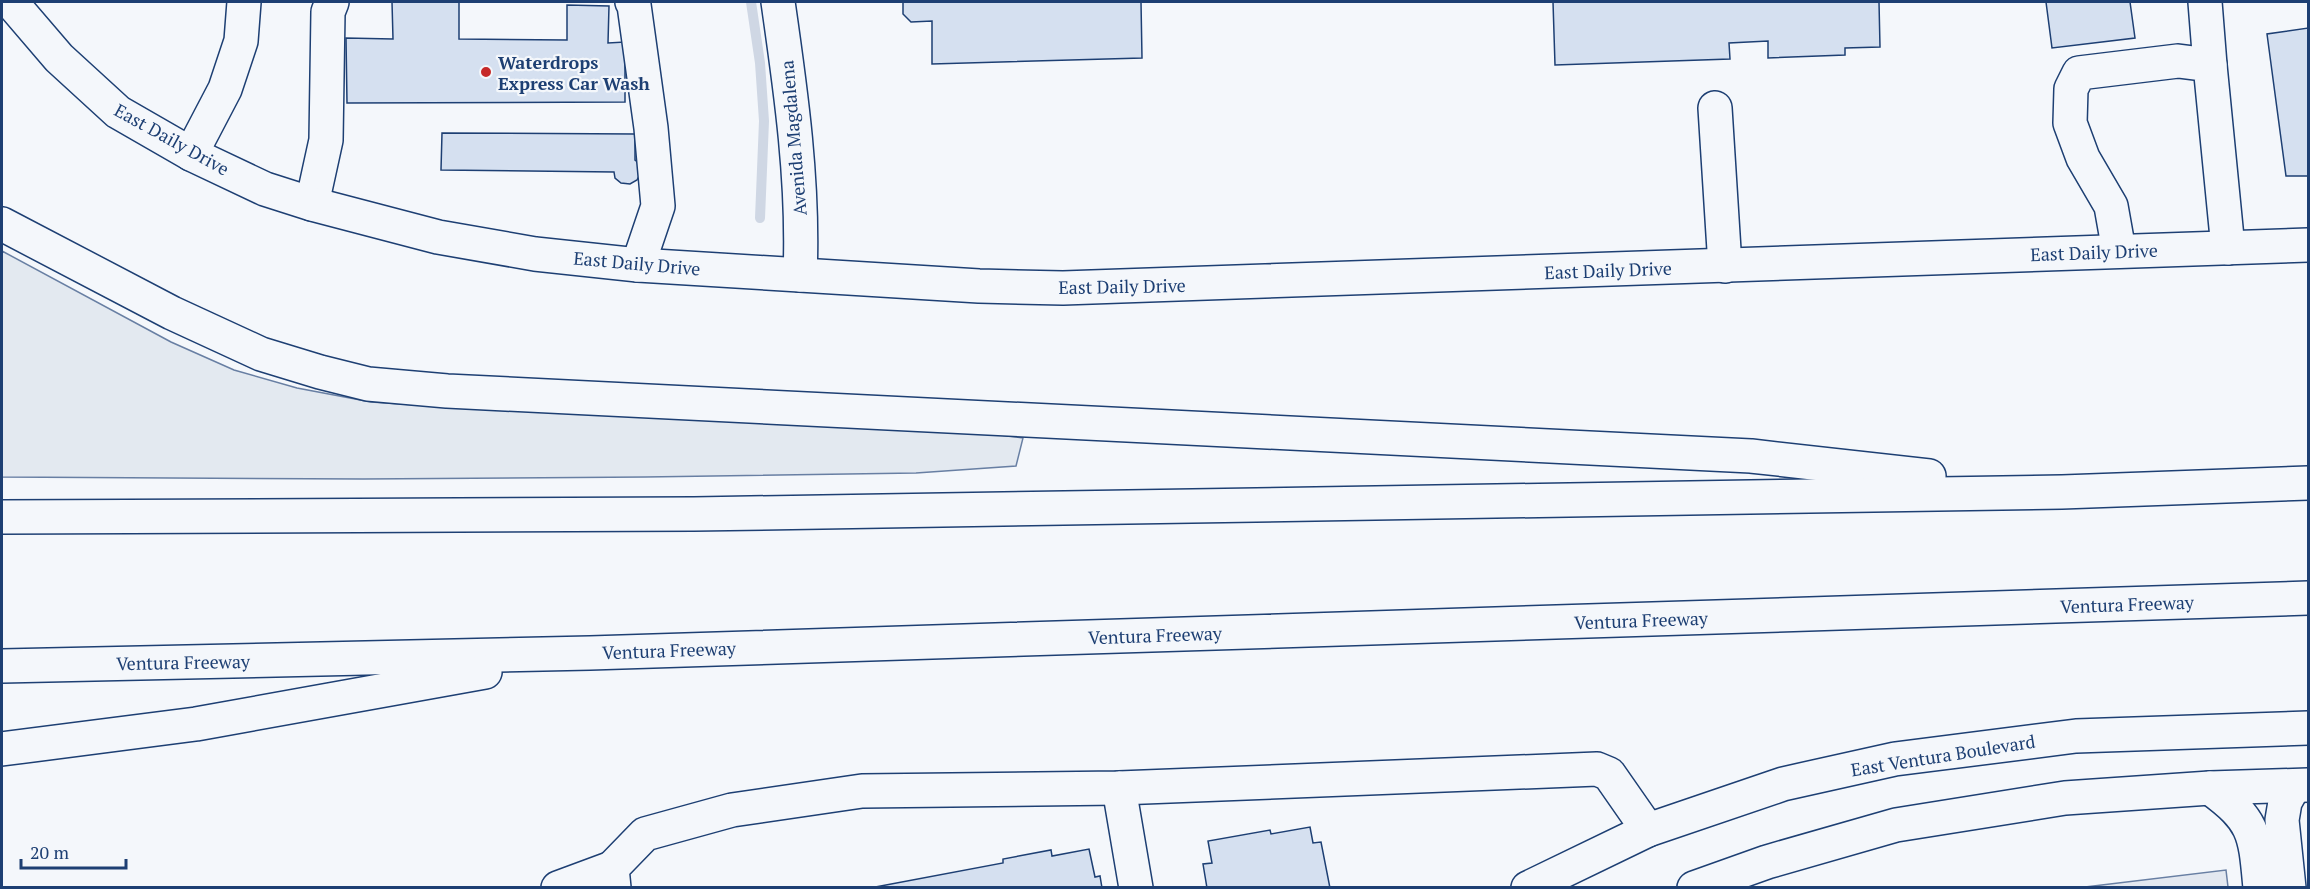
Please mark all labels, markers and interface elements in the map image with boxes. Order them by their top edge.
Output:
place label: Waterdrops Express Car Wash [498,50,650,95]
street label: Avenida Magdalena [774,59,812,217]
marker: Waterdrops Express Car Wash [479,65,493,79]
street label: East Daily Drive [110,98,234,180]
street label: East Daily Drive [2030,238,2158,266]
street label: East Daily Drive [572,245,702,281]
street label: East Daily Drive [1544,256,1672,284]
street label: East Daily Drive [1058,273,1186,299]
street label: Ventura Freeway [2060,590,2195,618]
street label: Ventura Freeway [1574,606,1709,634]
street label: Ventura Freeway [1088,621,1223,649]
street label: Ventura Freeway [602,636,737,664]
street label: Ventura Freeway [116,649,251,675]
street label: East Ventura Boulevard [1849,729,2037,781]
scale bar [21,832,126,870]
text: 20 m [30,840,70,864]

